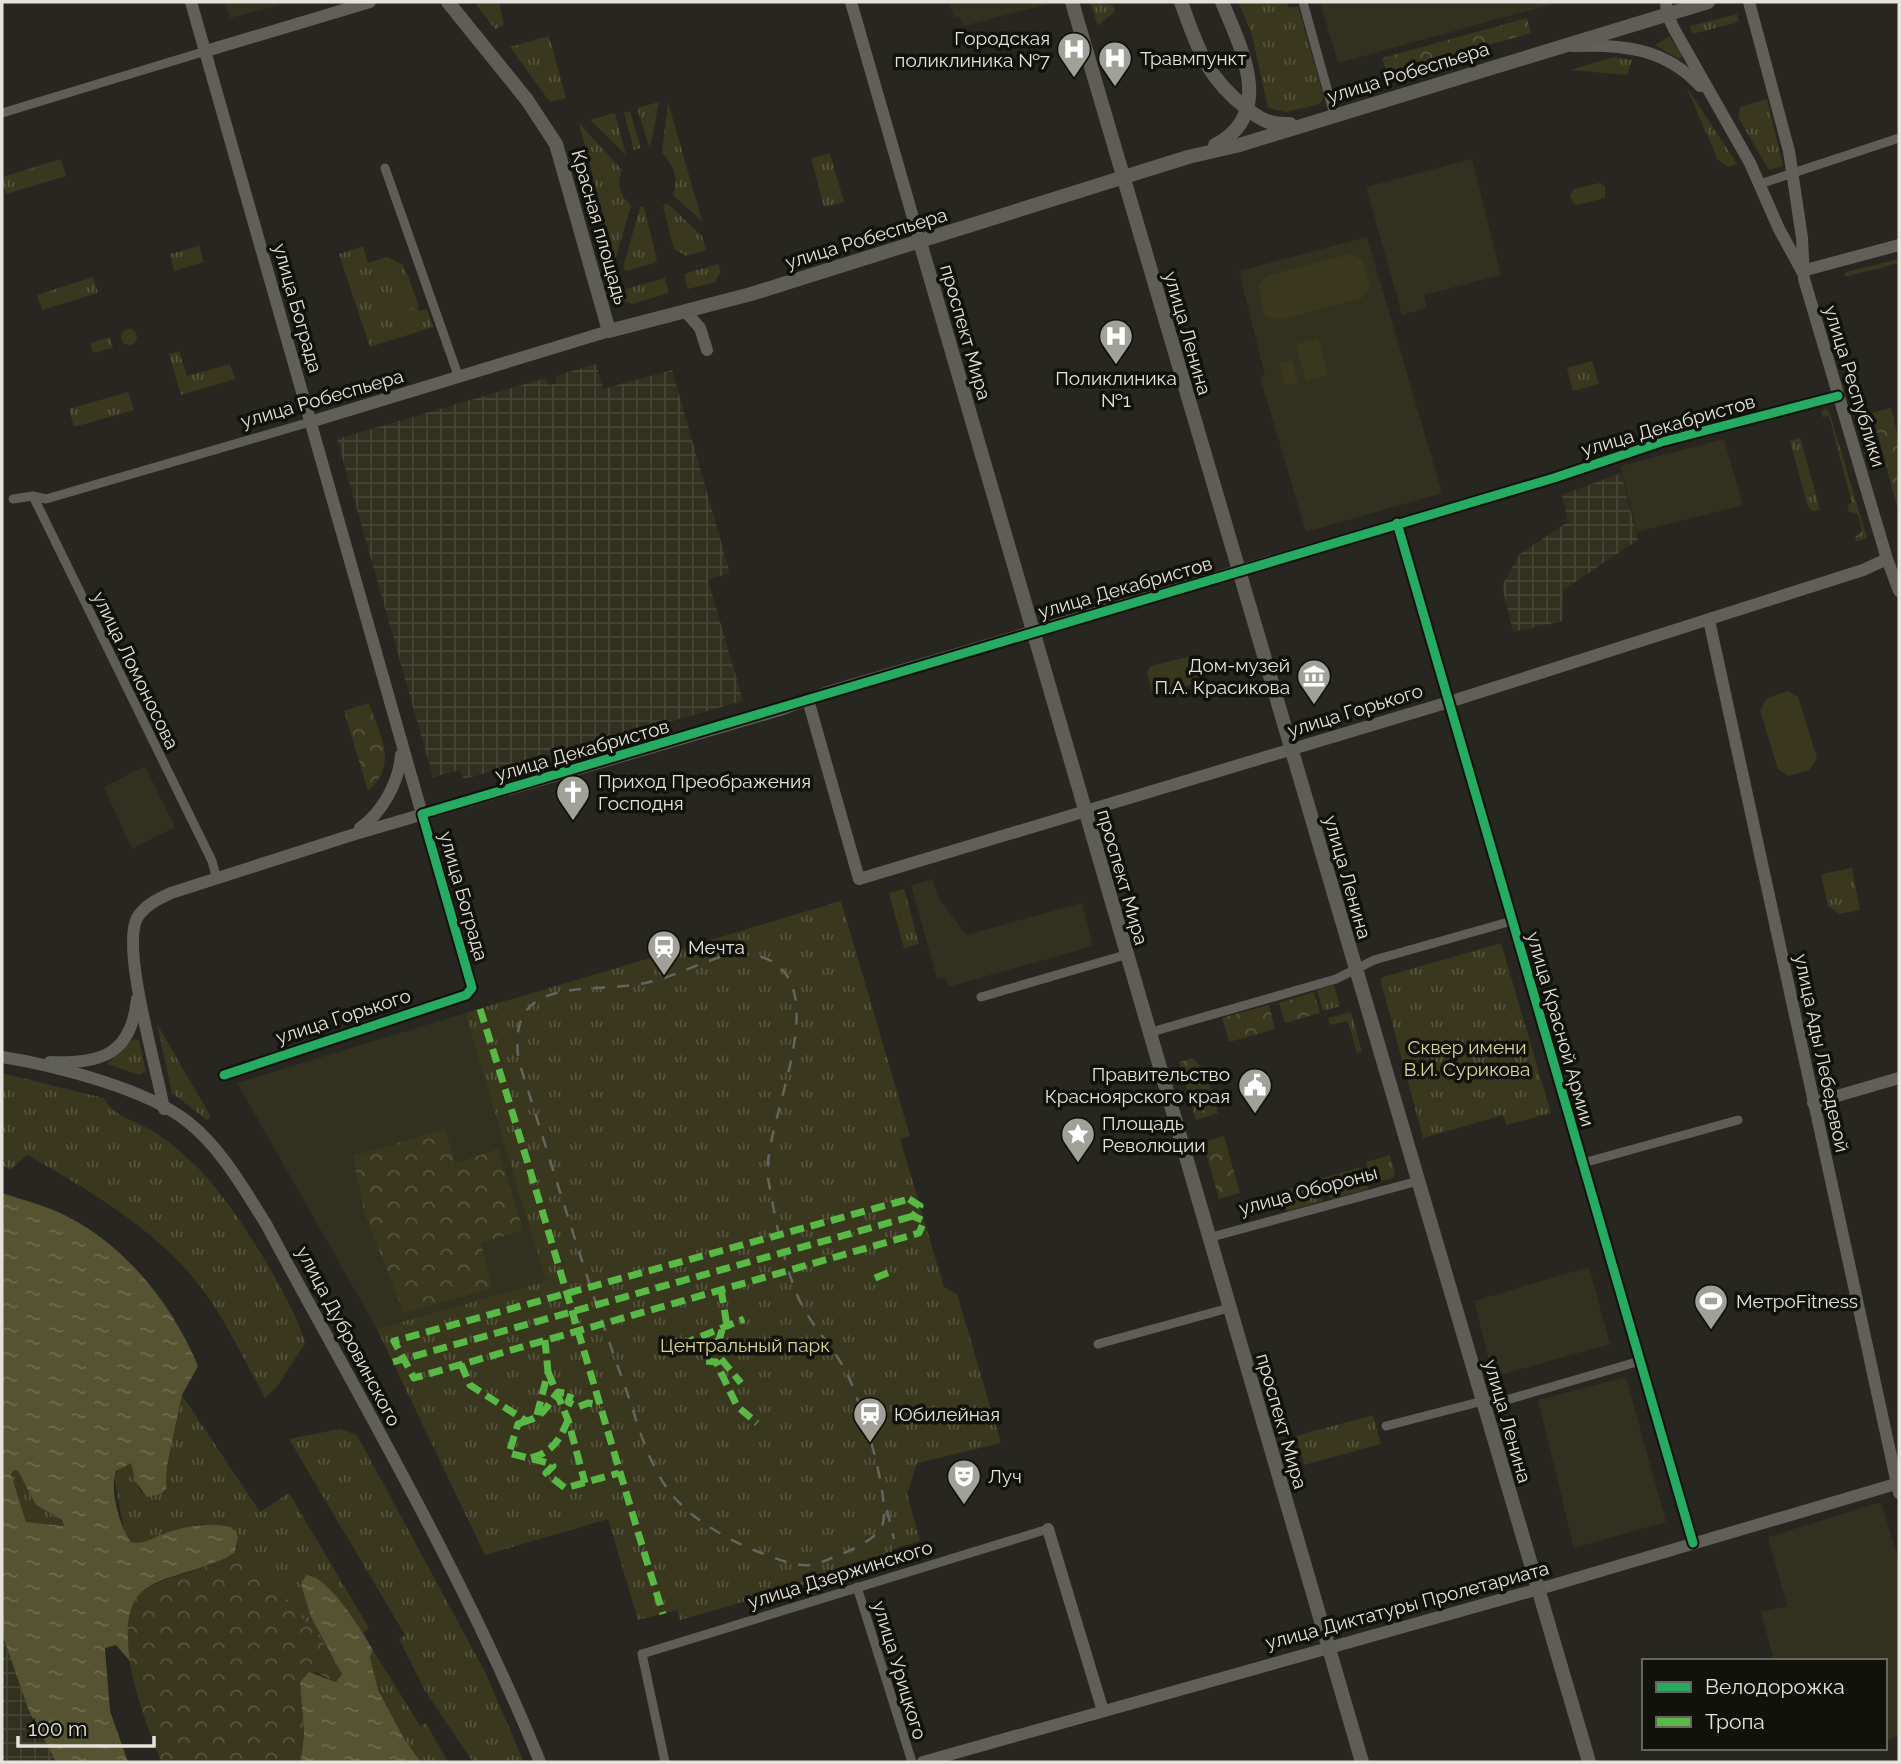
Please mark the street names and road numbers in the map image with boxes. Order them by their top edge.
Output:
street label: улица Робеспьера [1324,37,1492,107]
street label: Красная площадь [567,147,633,307]
street label: улица Робеспьера [782,203,950,273]
street label: улица Бограда [269,241,327,375]
street label: проспект Мира [936,262,996,402]
street label: улица Ленина [1160,269,1216,397]
street label: улица Республики [1820,302,1890,470]
street label: улица Робеспьера [238,364,406,432]
street label: улица Декабристов [1579,390,1757,460]
street label: улица Декабристов [1036,552,1214,622]
street label: улица Ломоносова [88,587,184,753]
street label: улица Горького [1285,679,1425,741]
street label: улица Декабристов [493,715,671,785]
street label: проспект Мира [1093,807,1153,947]
street label: улица Ленина [1320,813,1376,941]
street label: улица Бограда [435,829,493,963]
street label: улица Красной Армии [1523,929,1599,1129]
street label: улица Ады Лебедевой [1790,952,1854,1154]
street label: улица Горького [273,984,413,1048]
street label: улица Обороны [1236,1161,1380,1219]
street label: улица Дубровинского [292,1242,406,1430]
street label: проспект Мира [1252,1351,1312,1491]
street label: улица Ленина [1480,1357,1536,1485]
street label: улица Дзержинского [745,1535,935,1613]
street label: улица Диктатуры Пролетариата [1263,1557,1551,1653]
street label: улица Урицкого [868,1598,932,1742]

